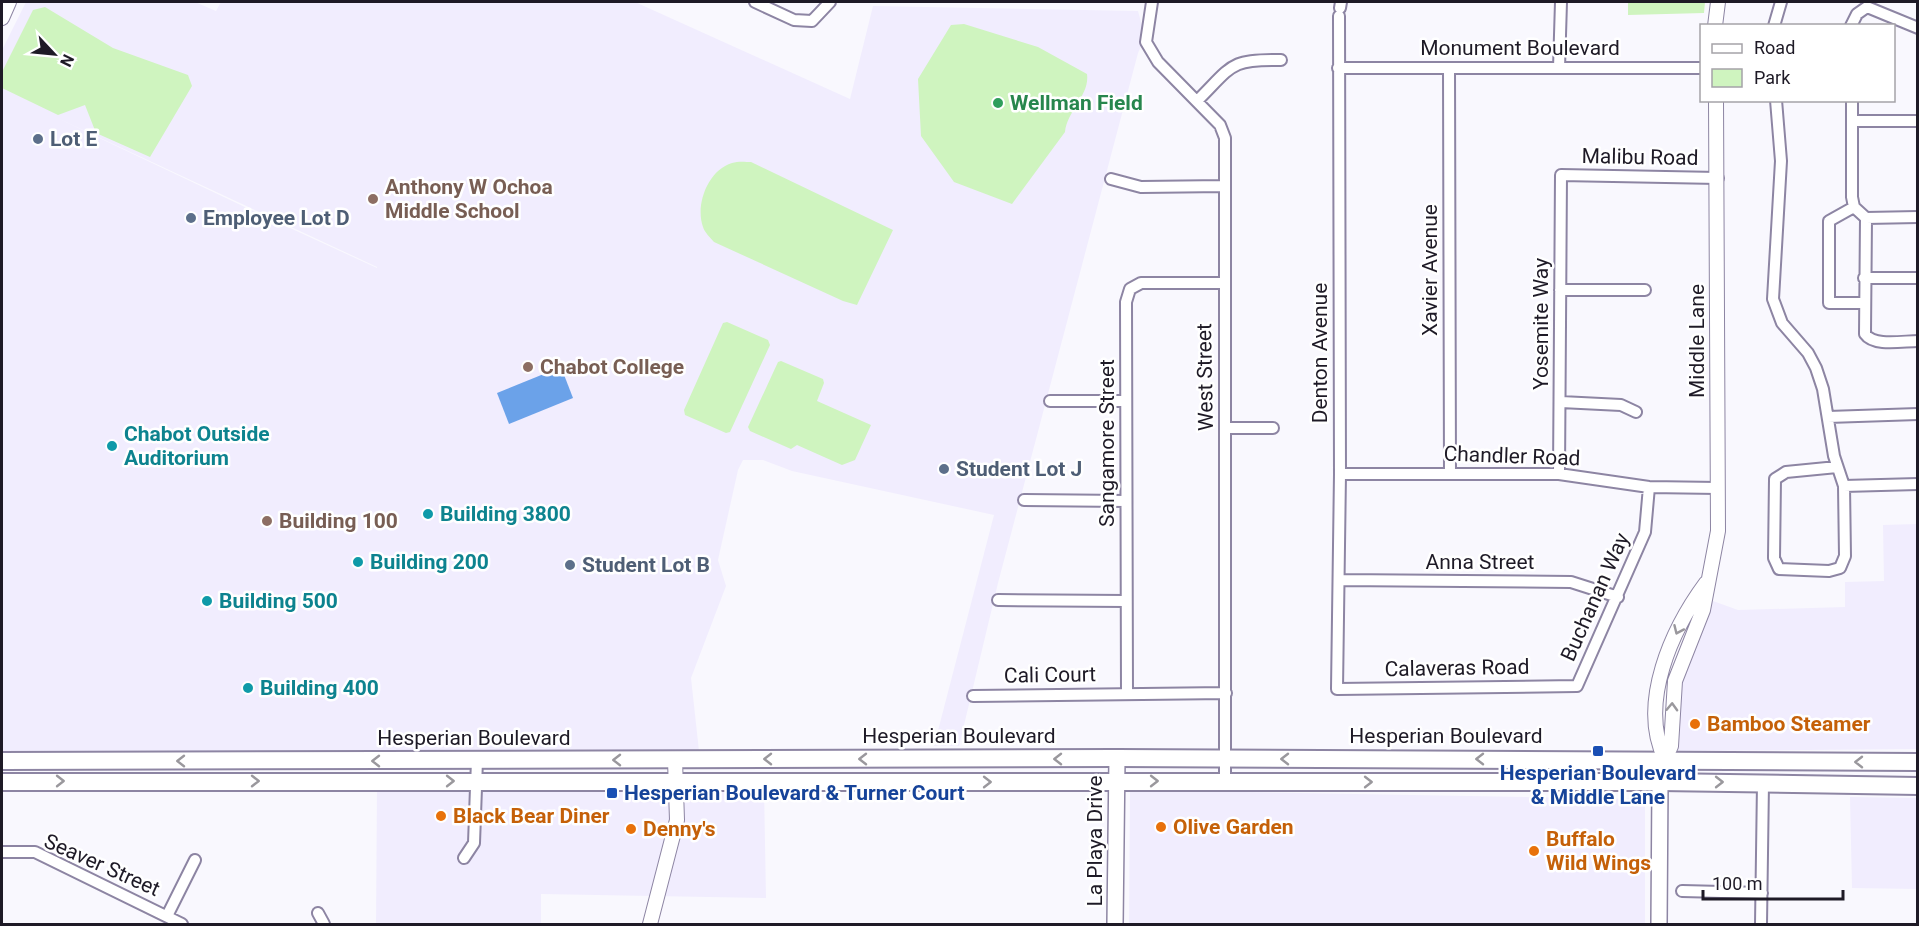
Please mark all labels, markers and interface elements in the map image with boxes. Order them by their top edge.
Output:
north arrow [24,24,84,84]
legend [1700,24,1895,102]
street label: Monument Boulevard [1420,36,1620,60]
text: Road [1754,37,1795,58]
text: N [56,51,78,70]
text: Park [1754,67,1791,88]
place label: Wellman Field [1010,91,1143,115]
marker: Wellman Field [991,96,1005,110]
place label: Lot E [50,127,98,151]
marker: Lot E [31,132,45,146]
street label: Malibu Road [1581,144,1699,170]
place label: Anthony W Ochoa Middle School [385,175,553,223]
marker: Anthony W Ochoa Middle School [366,192,380,206]
street label: Xavier Avenue [1418,204,1442,336]
place label: Employee Lot D [203,206,350,230]
marker: Employee Lot D [184,211,198,225]
street label: Yosemite Way [1529,258,1553,390]
street label: Denton Avenue [1308,283,1332,423]
street label: Middle Lane [1685,284,1709,398]
street label: West Street [1192,323,1218,431]
place label: Chabot College [540,355,684,379]
street label: Sangamore Street [1095,359,1119,527]
marker: Chabot College [521,360,535,374]
place label: Chabot Outside Auditorium [124,422,270,470]
marker: Chabot Outside Auditorium [105,439,119,453]
street label: Chandler Road [1443,442,1581,470]
place label: Student Lot J [956,457,1082,481]
marker: Student Lot J [937,462,951,476]
place label: Building 3800 [440,502,571,526]
marker: Building 3800 [421,507,435,521]
place label: Building 100 [279,509,398,533]
marker: Building 100 [260,514,274,528]
street label: Buchanan Way [1556,529,1634,665]
place label: Building 200 [370,550,489,574]
street label: Anna Street [1426,550,1535,574]
place label: Student Lot B [582,553,710,577]
marker: Building 200 [351,555,365,569]
marker: Student Lot B [563,558,577,572]
place label: Building 500 [219,589,338,613]
marker: Building 500 [200,594,214,608]
one-way arrow [1673,624,1685,635]
street label: Calaveras Road [1384,655,1530,681]
street label: Cali Court [1004,662,1096,688]
place label: Building 400 [260,676,379,700]
marker: Building 400 [241,681,255,695]
one-way arrow [1666,703,1679,712]
place label: Bamboo Steamer [1707,712,1871,736]
marker: Bamboo Steamer [1688,717,1702,731]
street label: Hesperian Boulevard [862,724,1056,748]
street label: Hesperian Boulevard [1349,724,1543,748]
street label: Hesperian Boulevard [377,726,571,750]
marker: Hesperian Boulevard & Middle Lane [1591,744,1605,758]
one-way arrow [763,753,772,765]
one-way arrow [859,753,868,765]
one-way arrow [1054,753,1063,765]
one-way arrow [1281,753,1290,765]
one-way arrow [1476,753,1485,765]
one-way arrow [612,754,621,766]
one-way arrow [177,755,186,767]
one-way arrow [372,755,381,767]
one-way arrow [1855,756,1864,768]
place label: Hesperian Boulevard & Middle Lane [1500,761,1696,809]
one-way arrow [55,775,64,787]
one-way arrow [250,775,259,787]
one-way arrow [445,775,454,787]
street label: La Playa Drive [1083,775,1107,907]
one-way arrow [1150,775,1159,787]
one-way arrow [983,776,992,788]
one-way arrow [1363,776,1372,788]
one-way arrow [1714,776,1723,788]
place label: Hesperian Boulevard & Turner Court [624,781,965,805]
marker: Hesperian Boulevard & Turner Court [605,786,619,800]
place label: Black Bear Diner [453,804,610,828]
marker: Black Bear Diner [434,809,448,823]
place label: Olive Garden [1173,815,1294,839]
place label: Denny's [643,817,716,841]
marker: Olive Garden [1154,820,1168,834]
marker: Denny's [624,822,638,836]
place label: Buffalo Wild Wings [1546,827,1651,875]
street label: Seaver Street [41,829,164,901]
marker: Buffalo Wild Wings [1527,844,1541,858]
scale bar [1703,863,1842,901]
text: 100 m [1712,873,1763,894]

